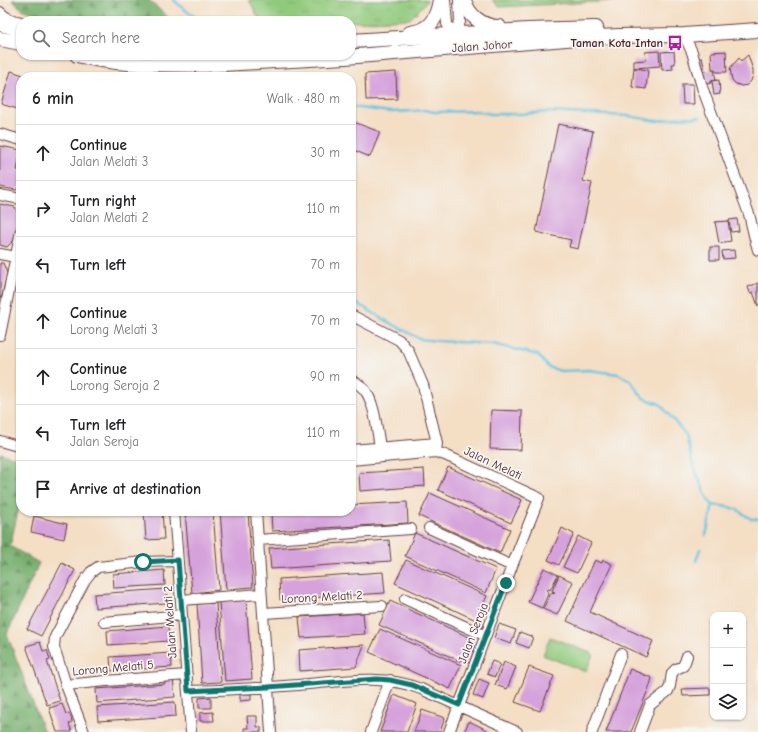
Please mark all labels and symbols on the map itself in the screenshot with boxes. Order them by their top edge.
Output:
bus stop icon: Taman Kota Intan [666,34,684,52]
place label: Taman Kota Intan [571,36,663,50]
street label: Jalan Johor [451,37,513,55]
street label: Jalan Melati [462,444,524,482]
route start [134,553,152,571]
route end [497,574,515,592]
street label: Jalan Melati 2 [160,585,180,659]
street label: Lorong Melati 2 [281,588,363,606]
street label: Jalan Seroja [455,601,491,665]
street label: Lorong Melati 5 [72,657,154,679]

